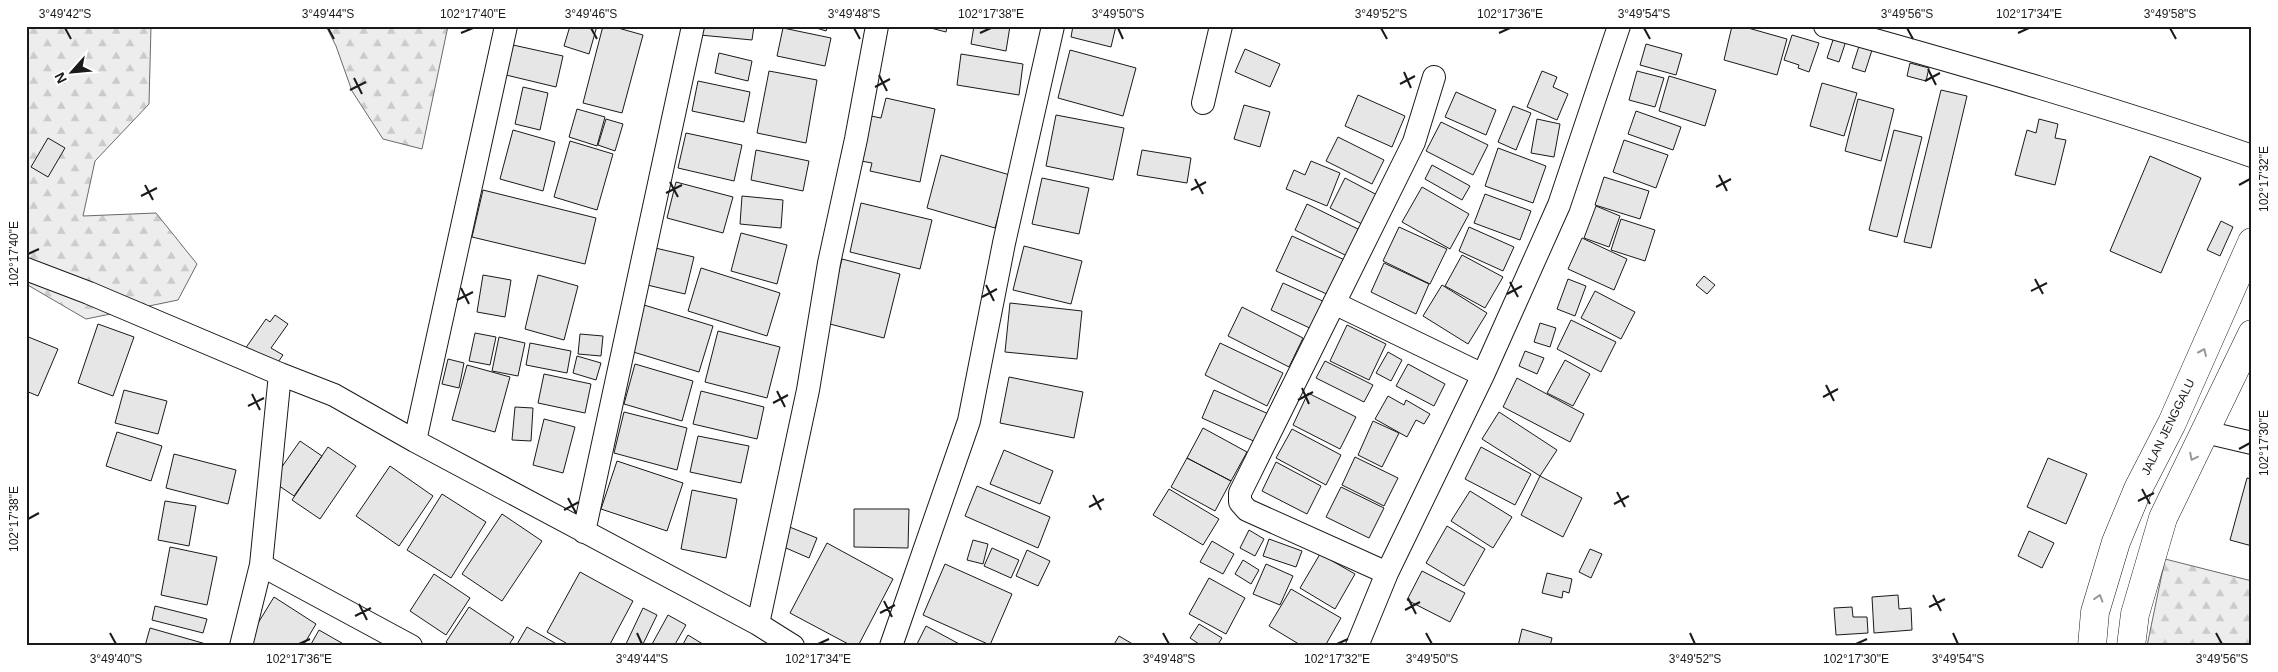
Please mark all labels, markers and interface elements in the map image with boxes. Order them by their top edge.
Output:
text: 3°49'42"S [39,7,91,21]
text: 3°49'44"S [302,7,354,21]
text: 102°17'40"E [440,7,506,21]
text: 3°49'46"S [565,7,617,21]
text: 3°49'48"S [828,7,880,21]
text: 102°17'38"E [958,7,1024,21]
text: 3°49'50"S [1092,7,1144,21]
text: 3°49'52"S [1355,7,1407,21]
text: 102°17'36"E [1477,7,1543,21]
text: 3°49'54"S [1618,7,1670,21]
text: 3°49'56"S [1881,7,1933,21]
text: 102°17'34"E [1996,7,2062,21]
text: 3°49'58"S [2144,7,2196,21]
north arrow [48,48,98,98]
text: N [51,70,70,86]
text: 102°17'32"E [2257,146,2271,212]
text: 102°17'40"E [7,221,21,287]
one-way arrow [2197,348,2208,357]
street label: JALAN JENGGALU [2139,377,2197,477]
text: 102°17'30"E [2257,410,2271,476]
one-way arrow [2188,452,2199,461]
text: 102°17'38"E [7,486,21,552]
one-way arrow [2093,594,2103,602]
text: 3°49'40"S [90,652,142,666]
text: 102°17'36"E [266,652,332,666]
text: 3°49'44"S [616,652,668,666]
text: 102°17'34"E [785,652,851,666]
text: 3°49'48"S [1143,652,1195,666]
text: 102°17'32"E [1304,652,1370,666]
text: 3°49'50"S [1406,652,1458,666]
text: 3°49'52"S [1669,652,1721,666]
text: 102°17'30"E [1823,652,1889,666]
text: 3°49'54"S [1932,652,1984,666]
text: 3°49'56"S [2196,652,2248,666]

